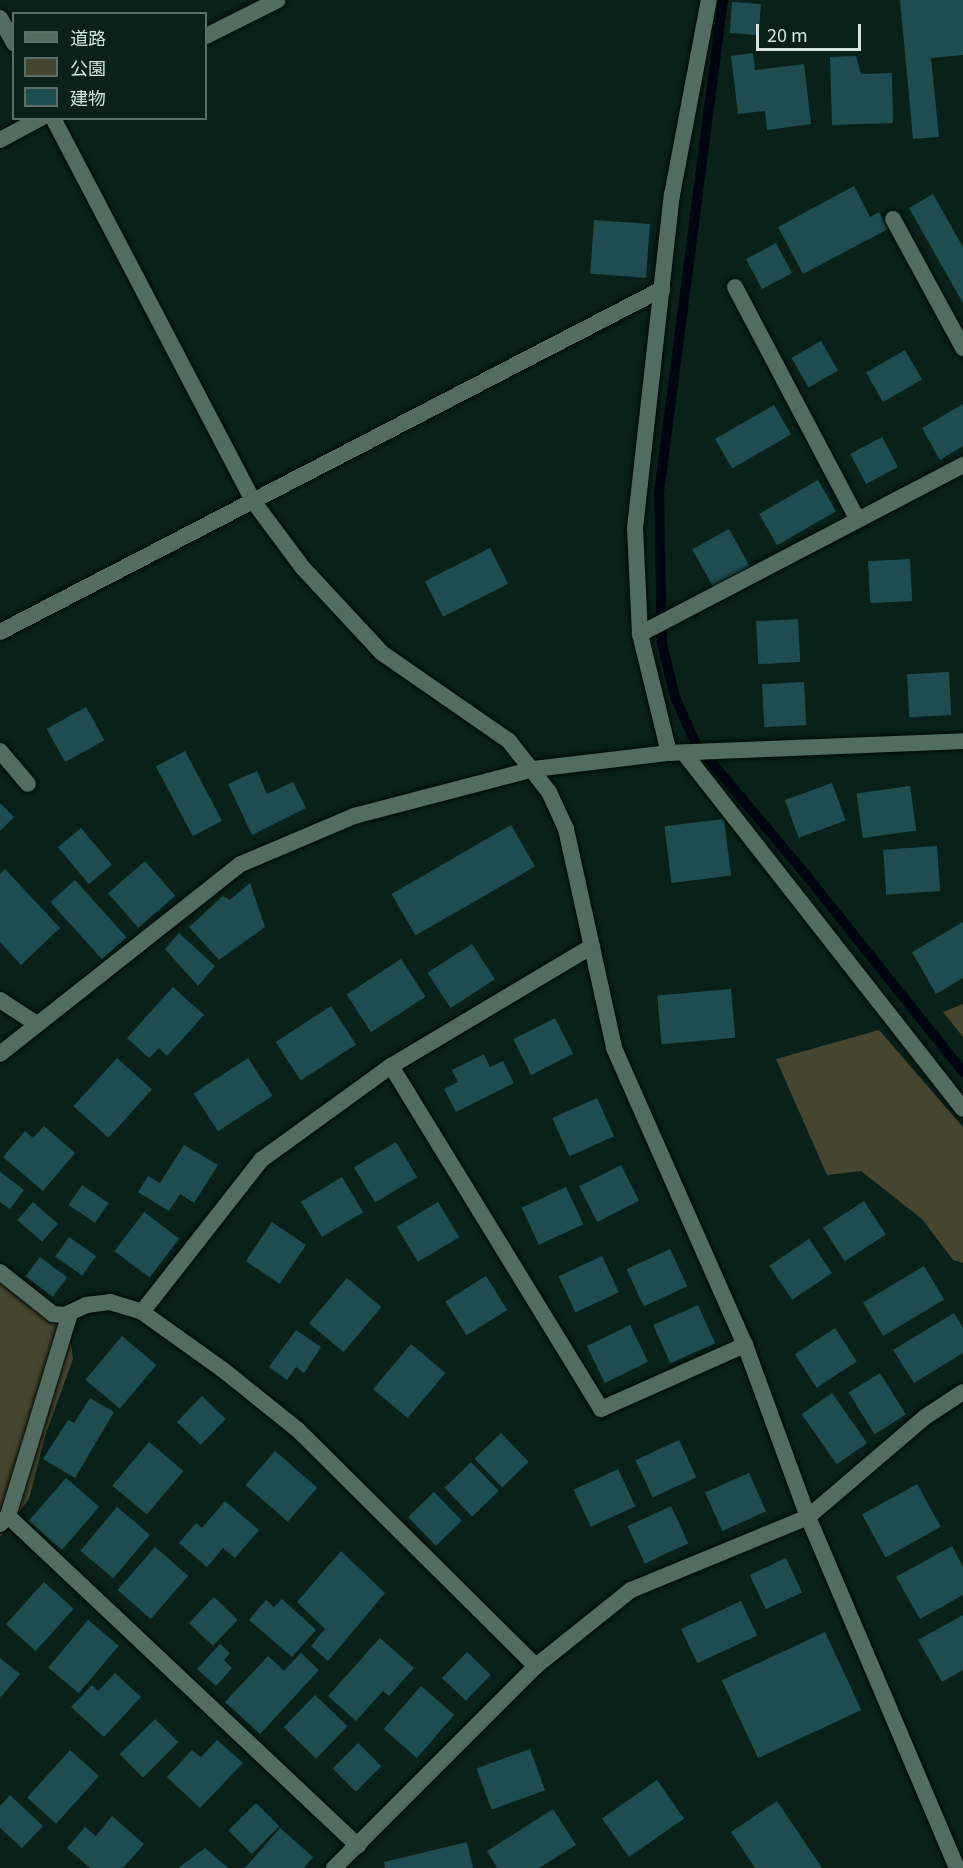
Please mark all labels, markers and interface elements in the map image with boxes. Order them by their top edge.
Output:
legend [12,12,207,120]
scale bar [759,12,864,50]
text: 20 m [767,21,808,47]
text: 道路 [70,24,106,50]
text: 公園 [70,54,106,80]
text: 建物 [70,84,106,110]

